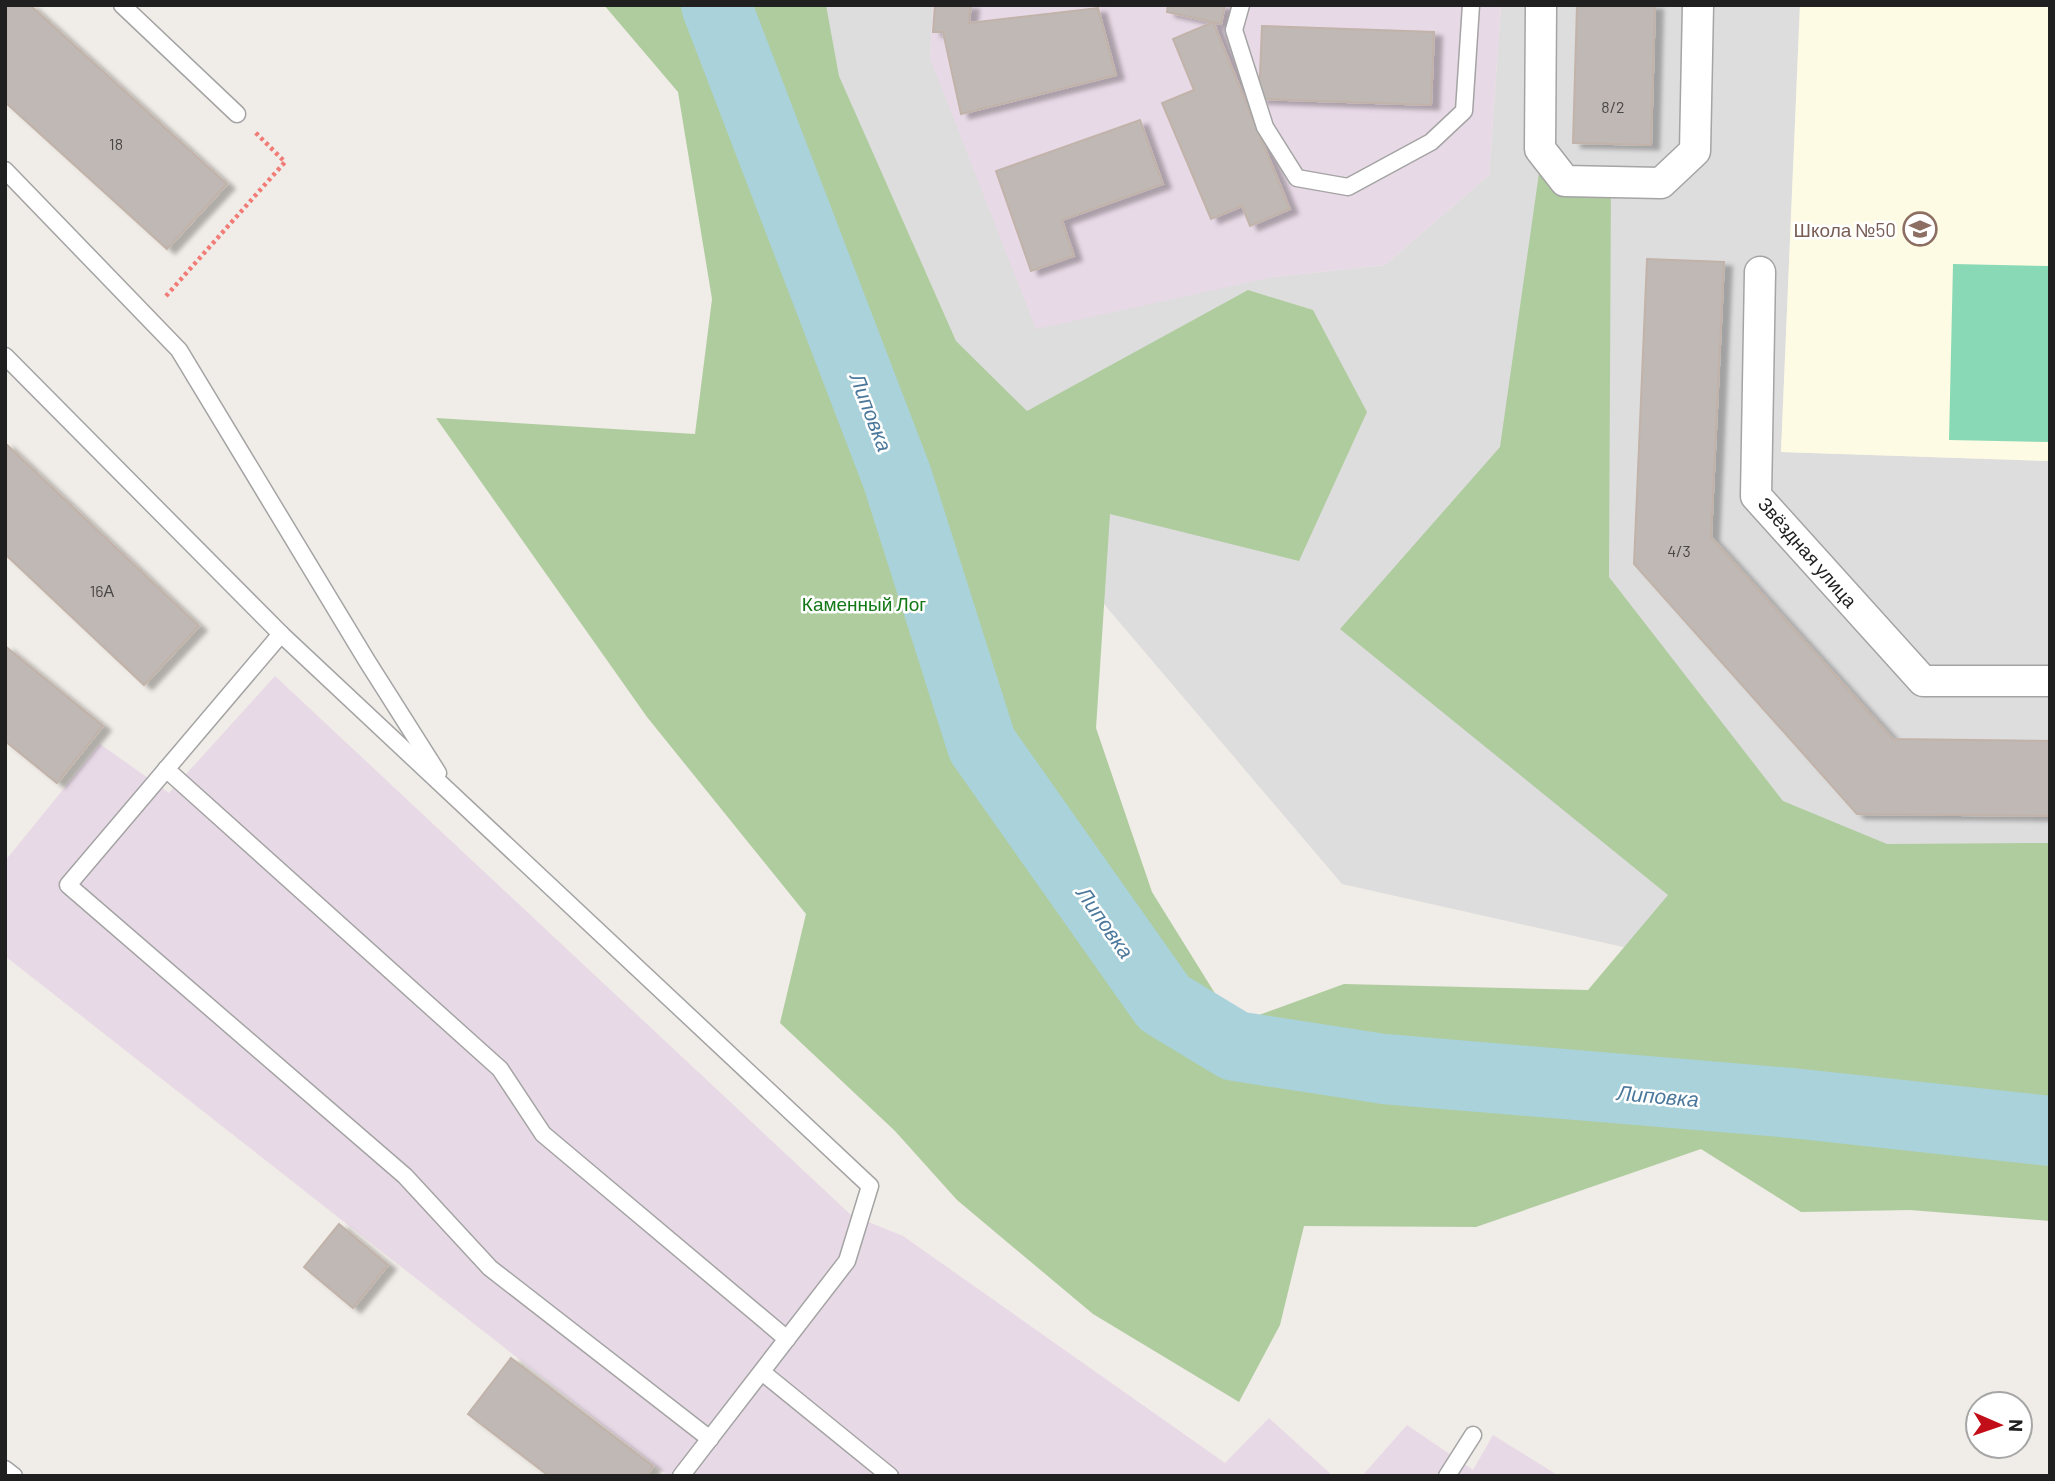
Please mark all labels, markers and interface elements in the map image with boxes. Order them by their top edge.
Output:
house number: 8/2 [1601,97,1625,116]
house number: 18 [109,134,123,153]
school or university icon: Школа №50 [1901,210,1939,248]
place label: Школа №50 [1794,218,1896,241]
water label: Липовка [845,367,898,455]
street label: Звёздная улица [1754,492,1863,612]
house number: 4/3 [1667,541,1691,560]
house number: 16А [90,581,115,600]
park label: Каменный Лог [802,592,926,615]
water label: Липовка [1071,880,1140,963]
water label: Липовка [1614,1079,1700,1111]
north arrow [1964,1390,2034,1460]
text: N [2005,1419,2028,1432]

